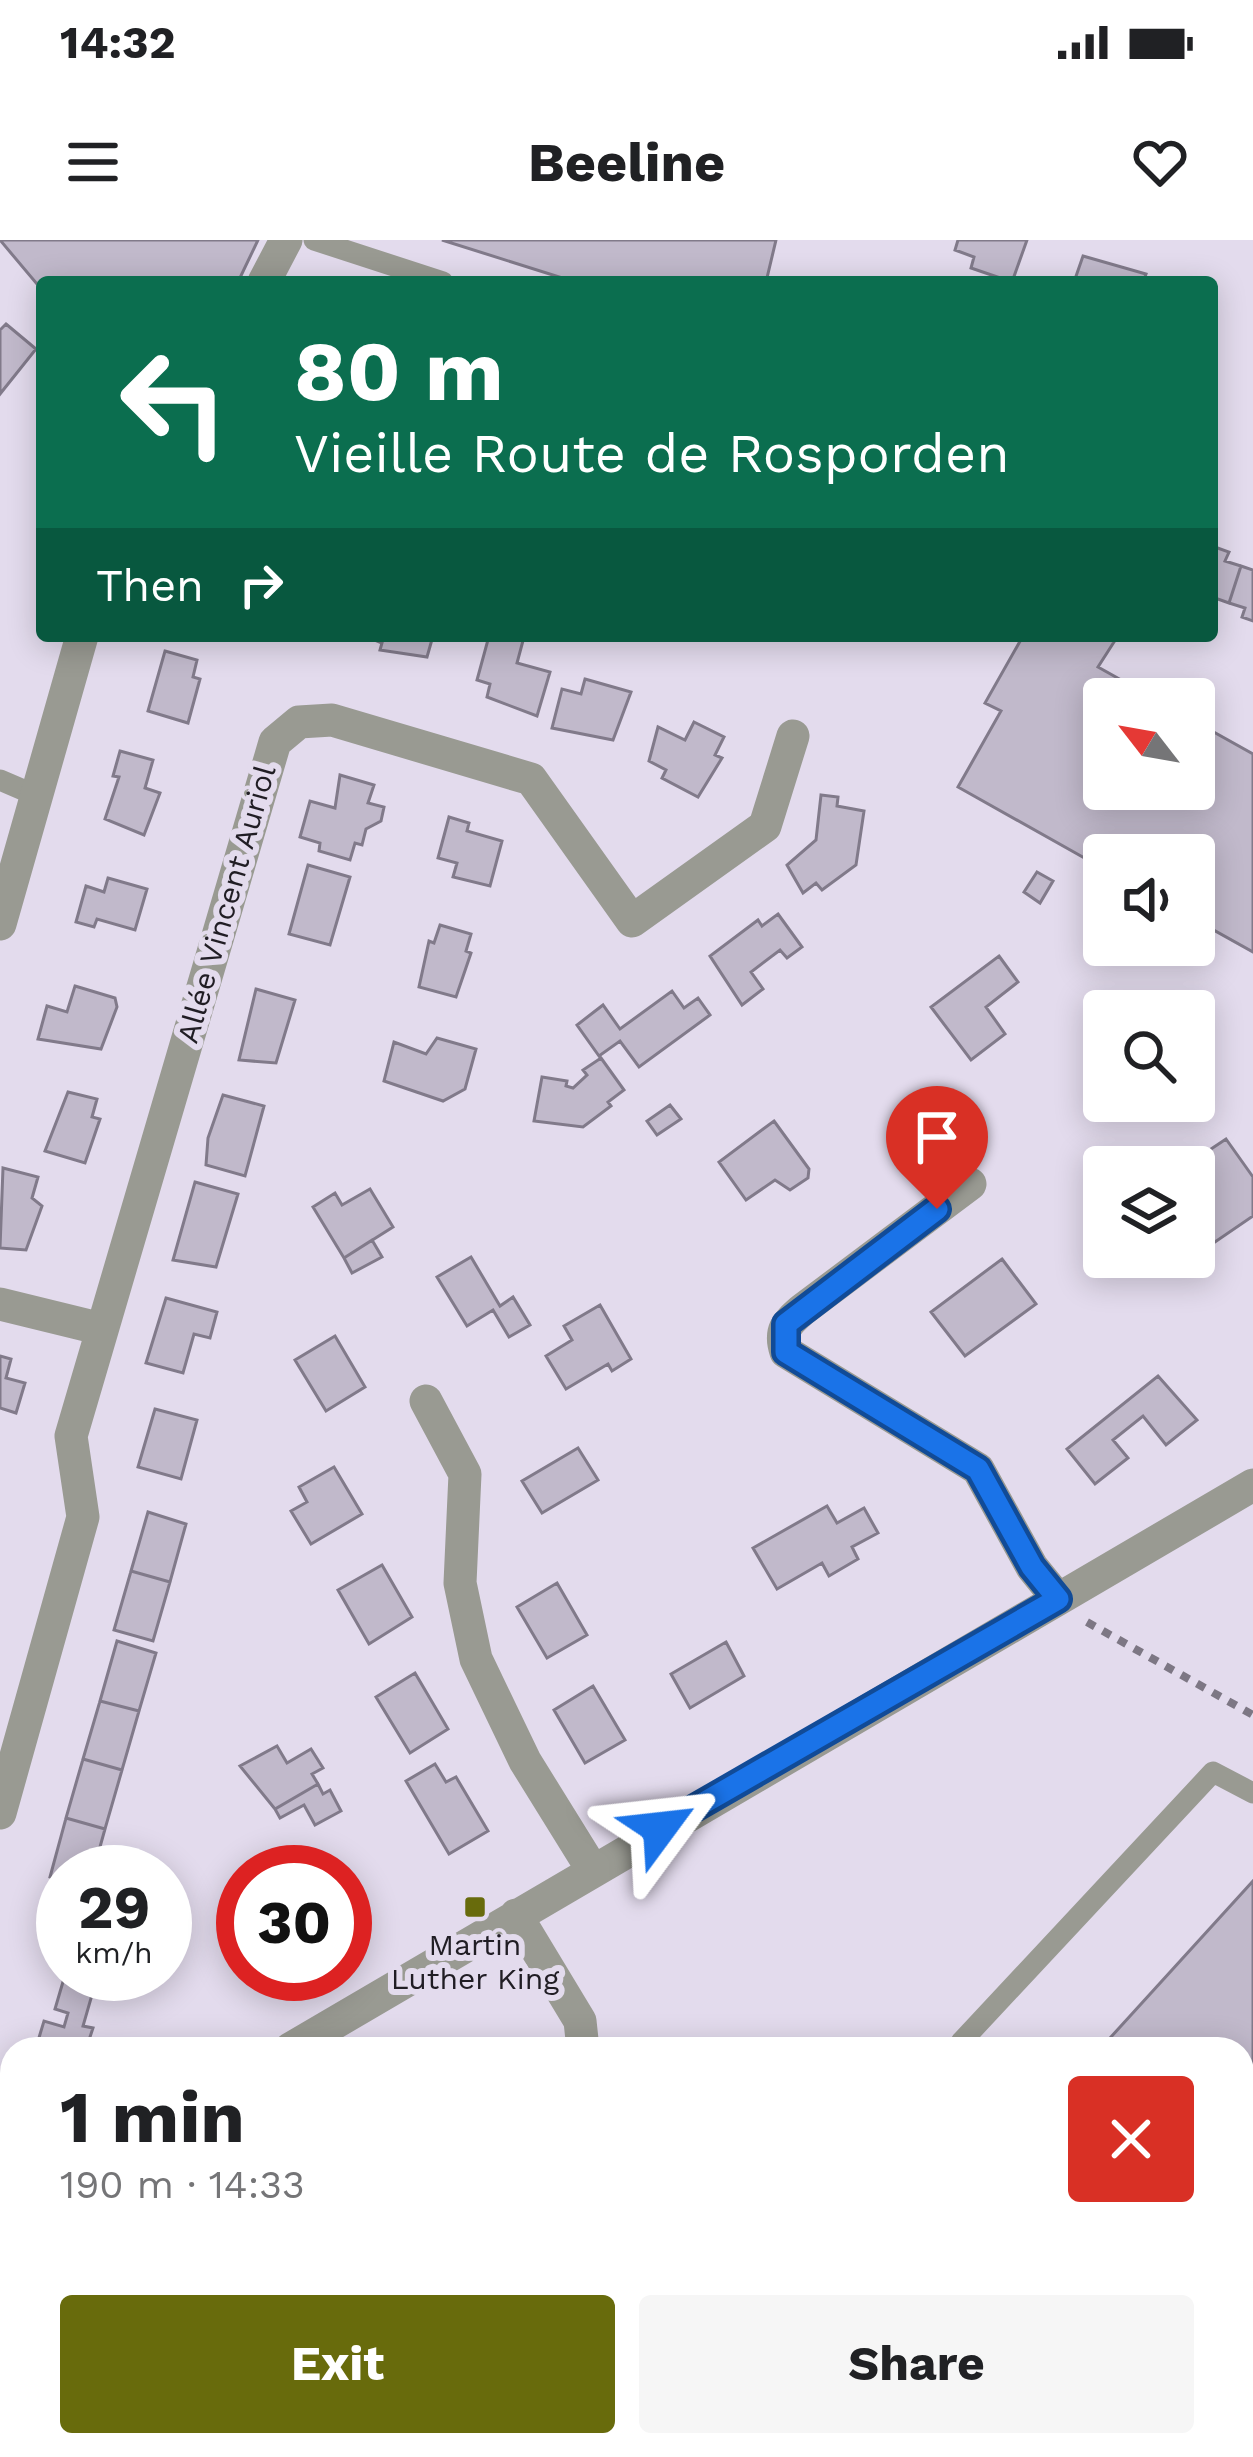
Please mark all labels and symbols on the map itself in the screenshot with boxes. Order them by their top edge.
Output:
north arrow [1083,678,1215,810]
street label: Allée Vincent Auriol [170,761,282,1047]
pin [886,1086,988,1209]
position arrow [597,1765,723,1891]
speed limit sign: 30 [216,1845,372,2001]
marker: Martin Luther King [462,1894,488,1920]
place label: Martin Luther King [391,1927,559,1996]

